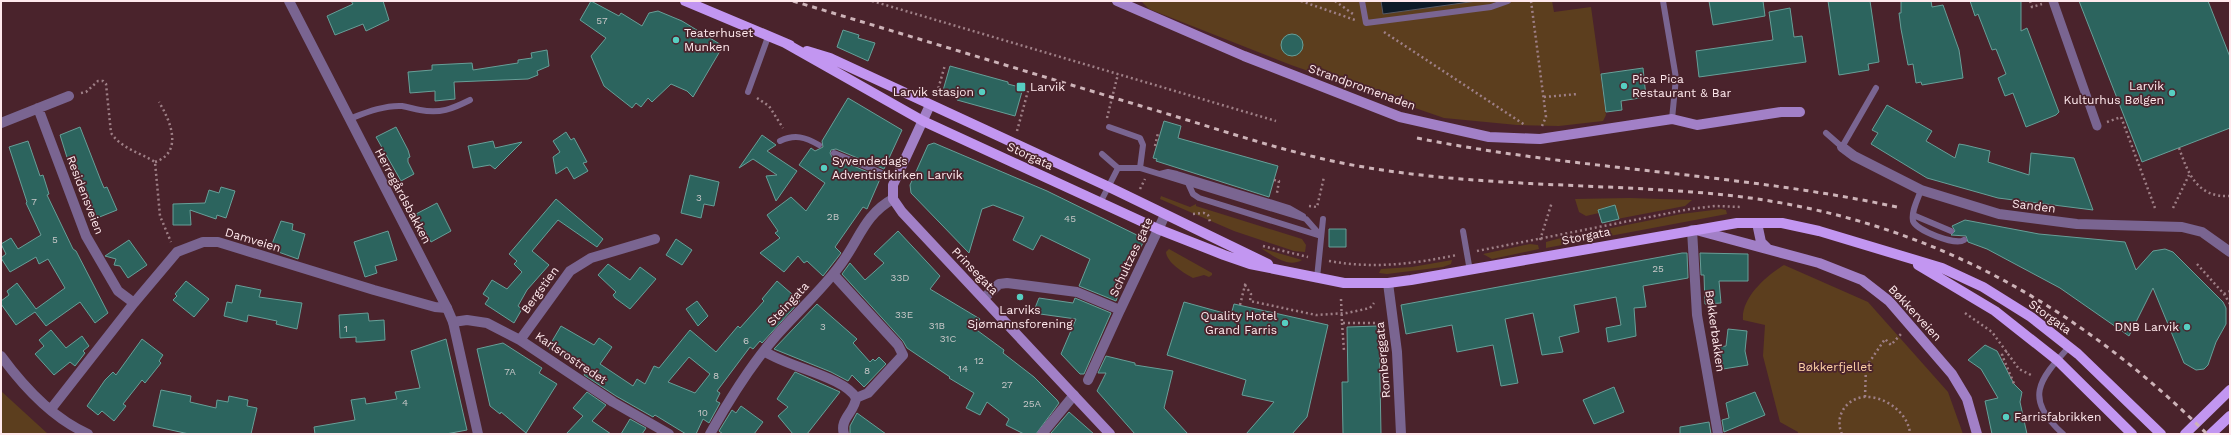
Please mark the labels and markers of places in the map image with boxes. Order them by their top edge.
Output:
place label: Teaterhuset Munken [684,26,753,54]
marker: Teaterhuset Munken [671,35,681,45]
place label: Pica Pica Restaurant & Bar [1632,72,1731,100]
place label: Larvik Kulturhus Bølgen [2064,79,2164,107]
place label: Larvik [1030,80,1065,94]
marker: Larvik [1015,81,1027,93]
marker: Pica Pica Restaurant & Bar [1619,81,1629,91]
place label: Larvik stasjon [893,85,974,99]
marker: Larvik stasjon [977,87,987,97]
marker: Larvik Kulturhus Bølgen [2167,88,2177,98]
place label: Syvendedags Adventistkirken Larvik [832,154,963,182]
marker: Syvendedags Adventistkirken Larvik [819,163,829,173]
marker: Larviks Sjømannsforening [1015,292,1025,302]
place label: Larviks Sjømannsforening [967,303,1073,331]
place label: Quality Hotel Grand Farris [1201,309,1277,337]
marker: Quality Hotel Grand Farris [1280,318,1290,328]
place label: DNB Larvik [2115,320,2179,334]
marker: DNB Larvik [2182,322,2192,332]
place label: Farrisfabrikken [2014,410,2101,424]
marker: Farrisfabrikken [2001,412,2011,422]

